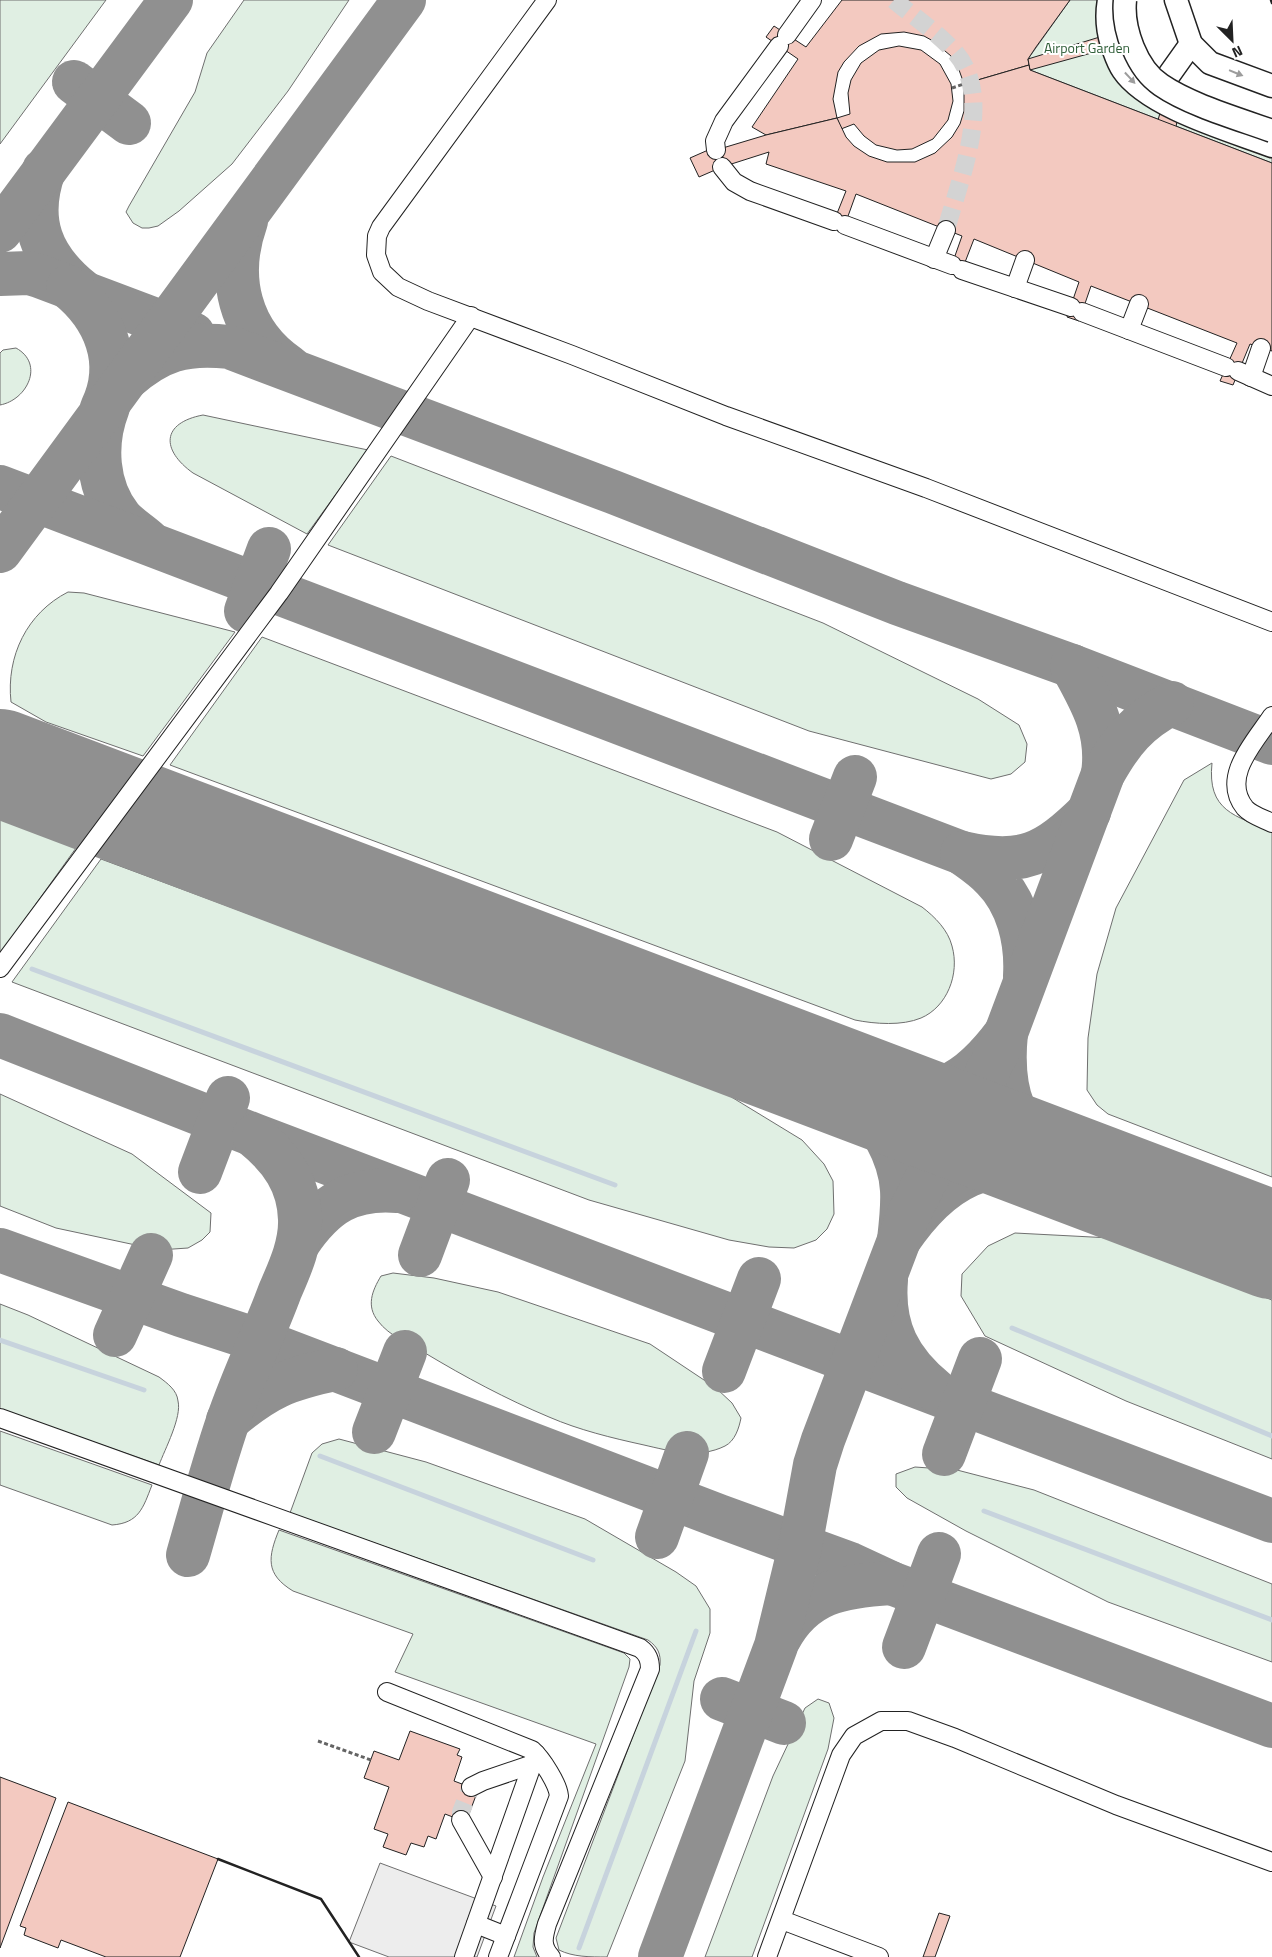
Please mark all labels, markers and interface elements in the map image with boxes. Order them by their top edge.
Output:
north arrow [1207,15,1257,65]
park label: Airport Garden [1044,37,1130,58]
text: N [1229,41,1246,64]
one-way arrow [1229,70,1243,78]
one-way arrow [1124,71,1136,83]

